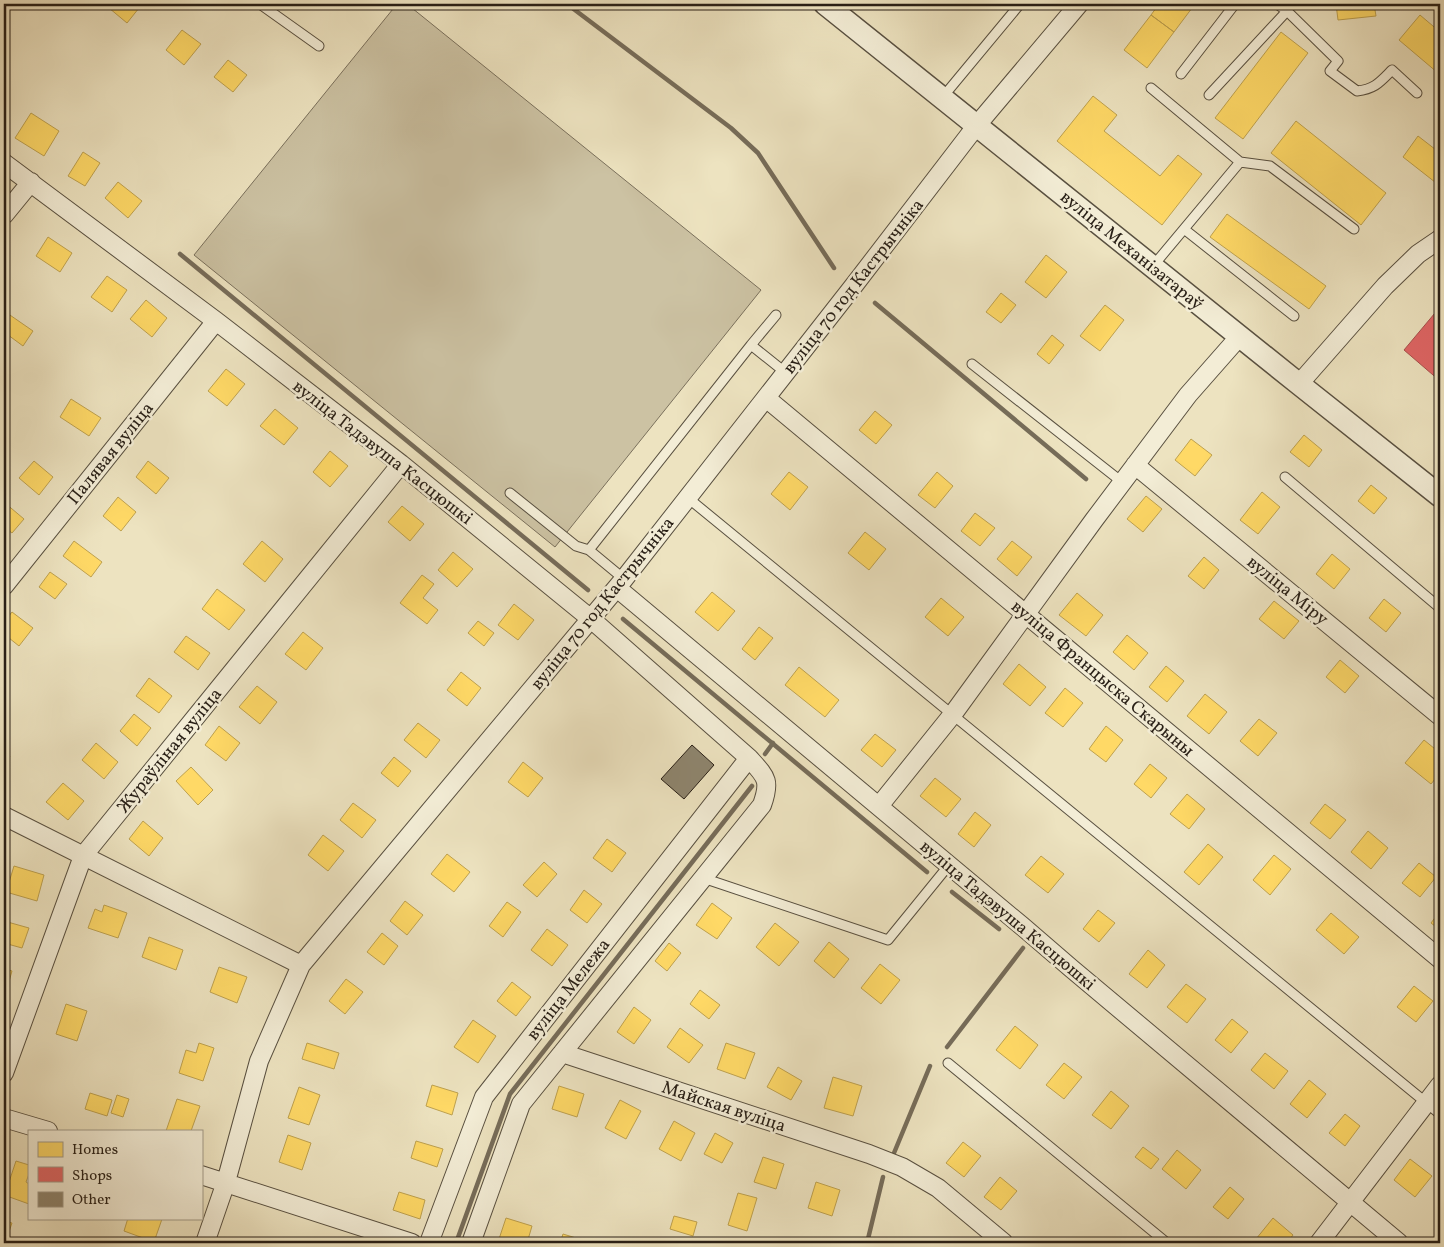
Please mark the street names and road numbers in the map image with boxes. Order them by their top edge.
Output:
street label: вуліца Механізатараў [1054,186,1208,317]
street label: вуліца 70 год Кастрычніка [778,194,931,380]
street label: вуліца Тадэвуша Касцюшкі [287,375,477,532]
street label: Палявая вуліца [62,397,160,511]
street label: вуліца 70 год Кастрычніка [525,512,681,696]
street label: вуліца Міру [1241,550,1333,632]
street label: вуліца Францыска Скарыны [1005,595,1199,763]
street label: Жураўліная вуліца [112,683,229,819]
street label: вуліца Тадэвуша Касцюшкі [914,835,1100,997]
street label: вуліца Мележа [521,934,617,1046]
street label: Майская вуліца [658,1076,789,1139]

